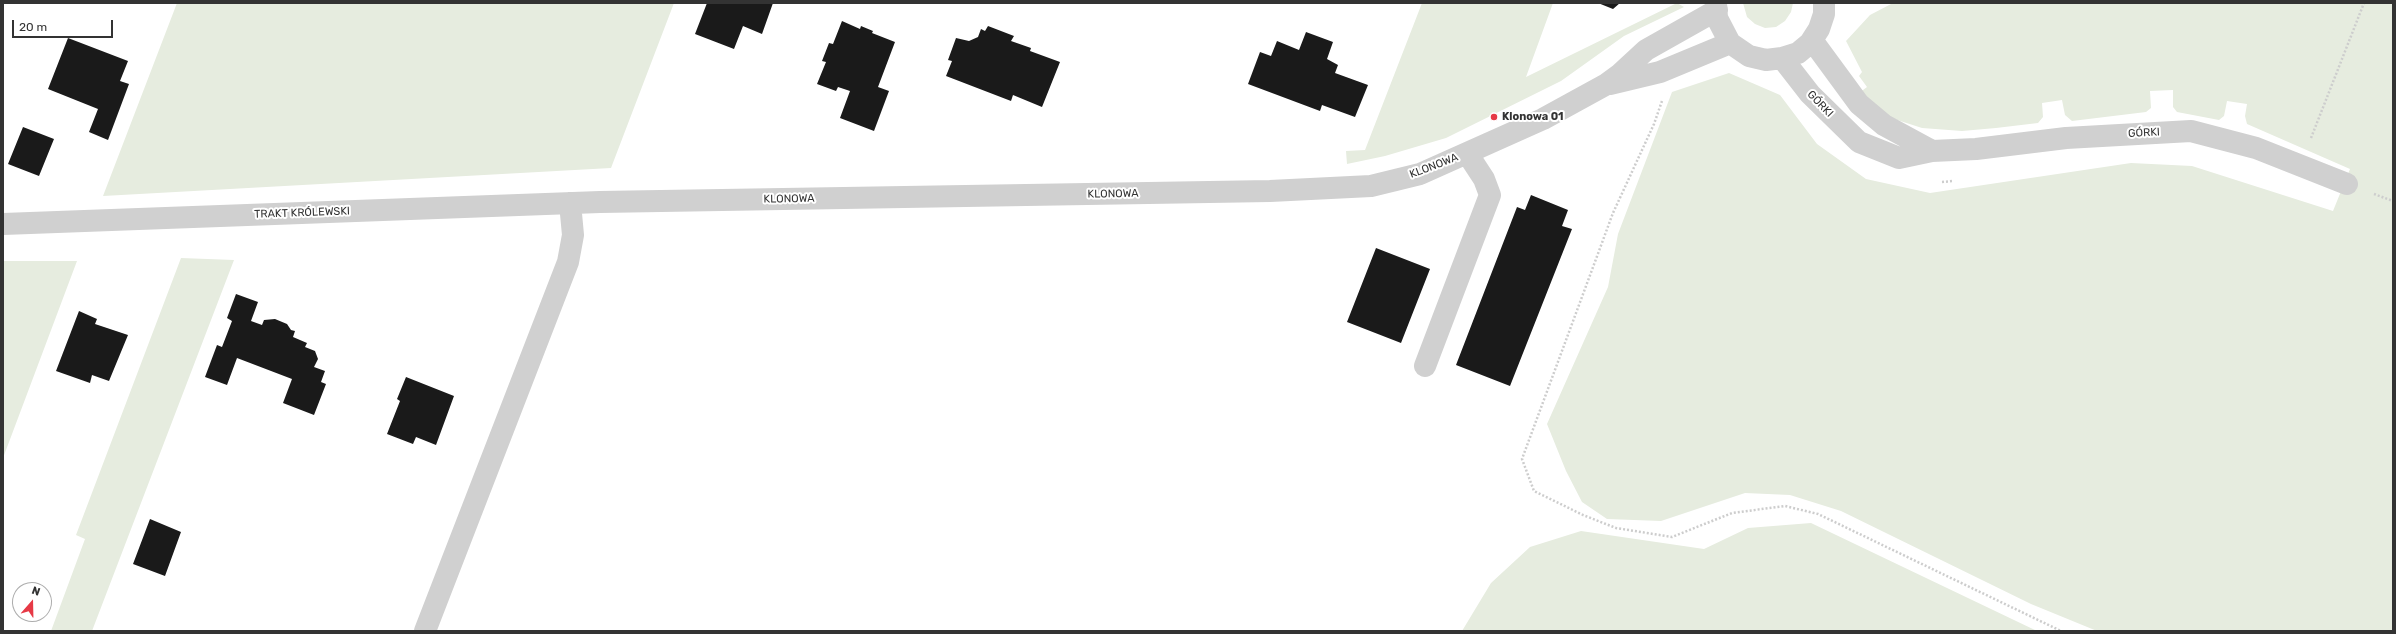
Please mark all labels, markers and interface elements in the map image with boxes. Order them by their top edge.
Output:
scale bar [14,12,115,38]
text: 20 m [19,20,47,34]
street label: GÓRKI [1804,88,1836,120]
place label: Klonowa 01 [1502,110,1564,124]
marker: Klonowa 01 [1489,112,1499,122]
street label: GÓRKI [2128,126,2160,140]
street label: KLONOWA [1408,151,1460,181]
street label: KLONOWA [1087,187,1139,201]
street label: KLONOWA [763,192,815,206]
street label: TRAKT KRÓLEWSKI [254,205,350,221]
north arrow [12,582,52,622]
text: N [30,584,42,599]

